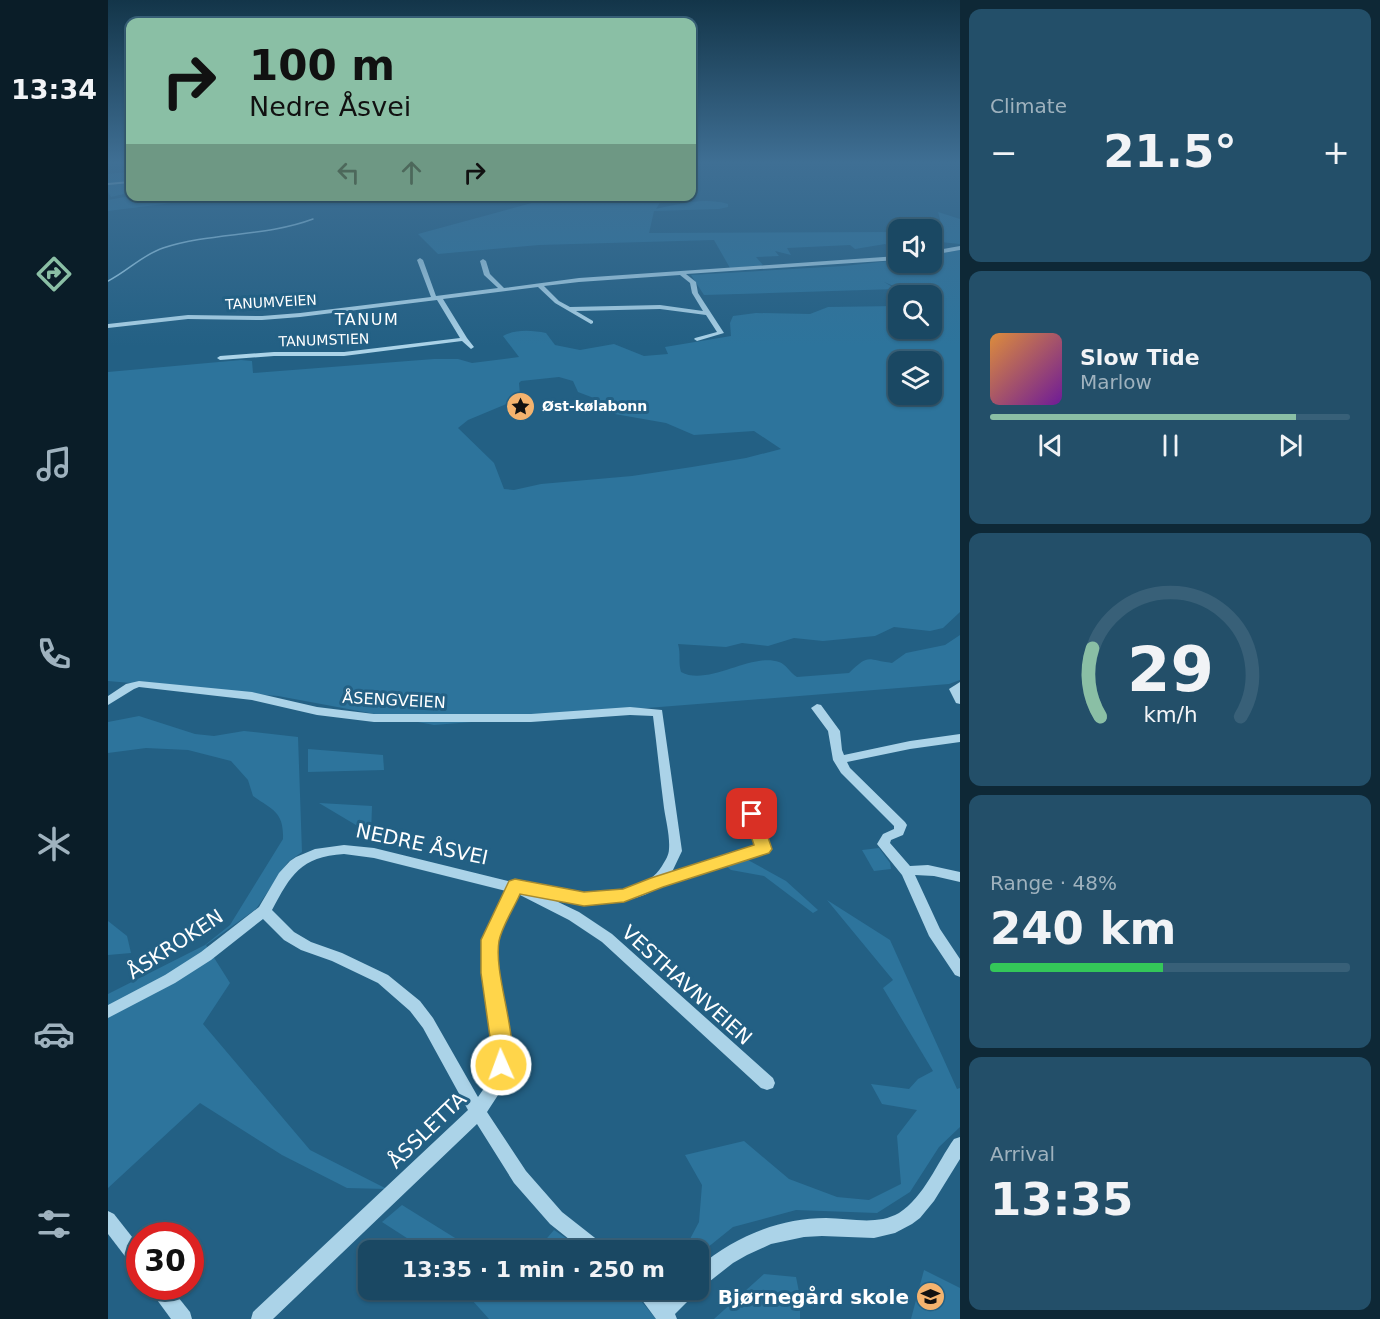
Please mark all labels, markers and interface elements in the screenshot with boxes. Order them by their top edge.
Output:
text: 100 m [249,41,395,90]
icon: right [150,42,228,120]
text: 13:34 [11,74,97,105]
text: Nedre Åsvei [249,91,411,122]
text: Climate [990,94,1067,118]
text: 21.5° [1103,125,1237,178]
text: − [990,133,1018,172]
text: + [1322,133,1350,172]
icon: left [332,156,365,189]
icon: ahead [395,156,428,189]
icon: right [458,156,491,189]
map controls [888,219,942,405]
button: sound [888,219,942,273]
icon: directions [33,253,75,295]
button: search [888,285,942,339]
street label: TANUMVEIEN [224,292,317,312]
district label: TANUM [334,310,399,329]
street label: TANUMSTIEN [277,330,370,350]
text: Slow Tide [1080,345,1200,370]
button: layers [888,351,942,405]
text: Marlow [1080,370,1152,394]
place icon: Øst-kølabonn [505,390,537,422]
place label: Øst-kølabonn [542,398,647,414]
icon: previous [1034,429,1067,462]
icon: pause [1154,429,1187,462]
icon: next [1274,429,1307,462]
icon: music [33,443,75,485]
icon: phone [33,633,75,675]
text: 29 [1127,633,1213,706]
street label: ÅSENGVEIEN [342,688,446,712]
text: km/h [1143,702,1197,727]
pin [726,788,777,839]
icon: arrive [735,797,768,830]
street label: NEDRE ÅSVEI [354,818,490,870]
icon: climate [33,823,75,865]
text: Range · 48% [990,871,1117,895]
text: 240 km [990,902,1176,955]
street label: ÅSKROKEN [122,904,228,984]
street label: VESTHAVNVEIEN [617,920,757,1050]
icon: car [33,1013,75,1055]
position arrow [469,1033,533,1097]
street label: ÅSSLETTA [383,1087,471,1173]
text: Arrival [990,1142,1055,1166]
text: 13:35 [990,1173,1133,1226]
icon: filters [33,1203,75,1245]
speed limit sign: 30 [126,1222,204,1300]
text: 13:35 · 1 min · 250 m [402,1257,665,1282]
school or university icon: Bjørnegård skole [914,1281,946,1313]
place label: Bjørnegård skole [718,1285,909,1309]

